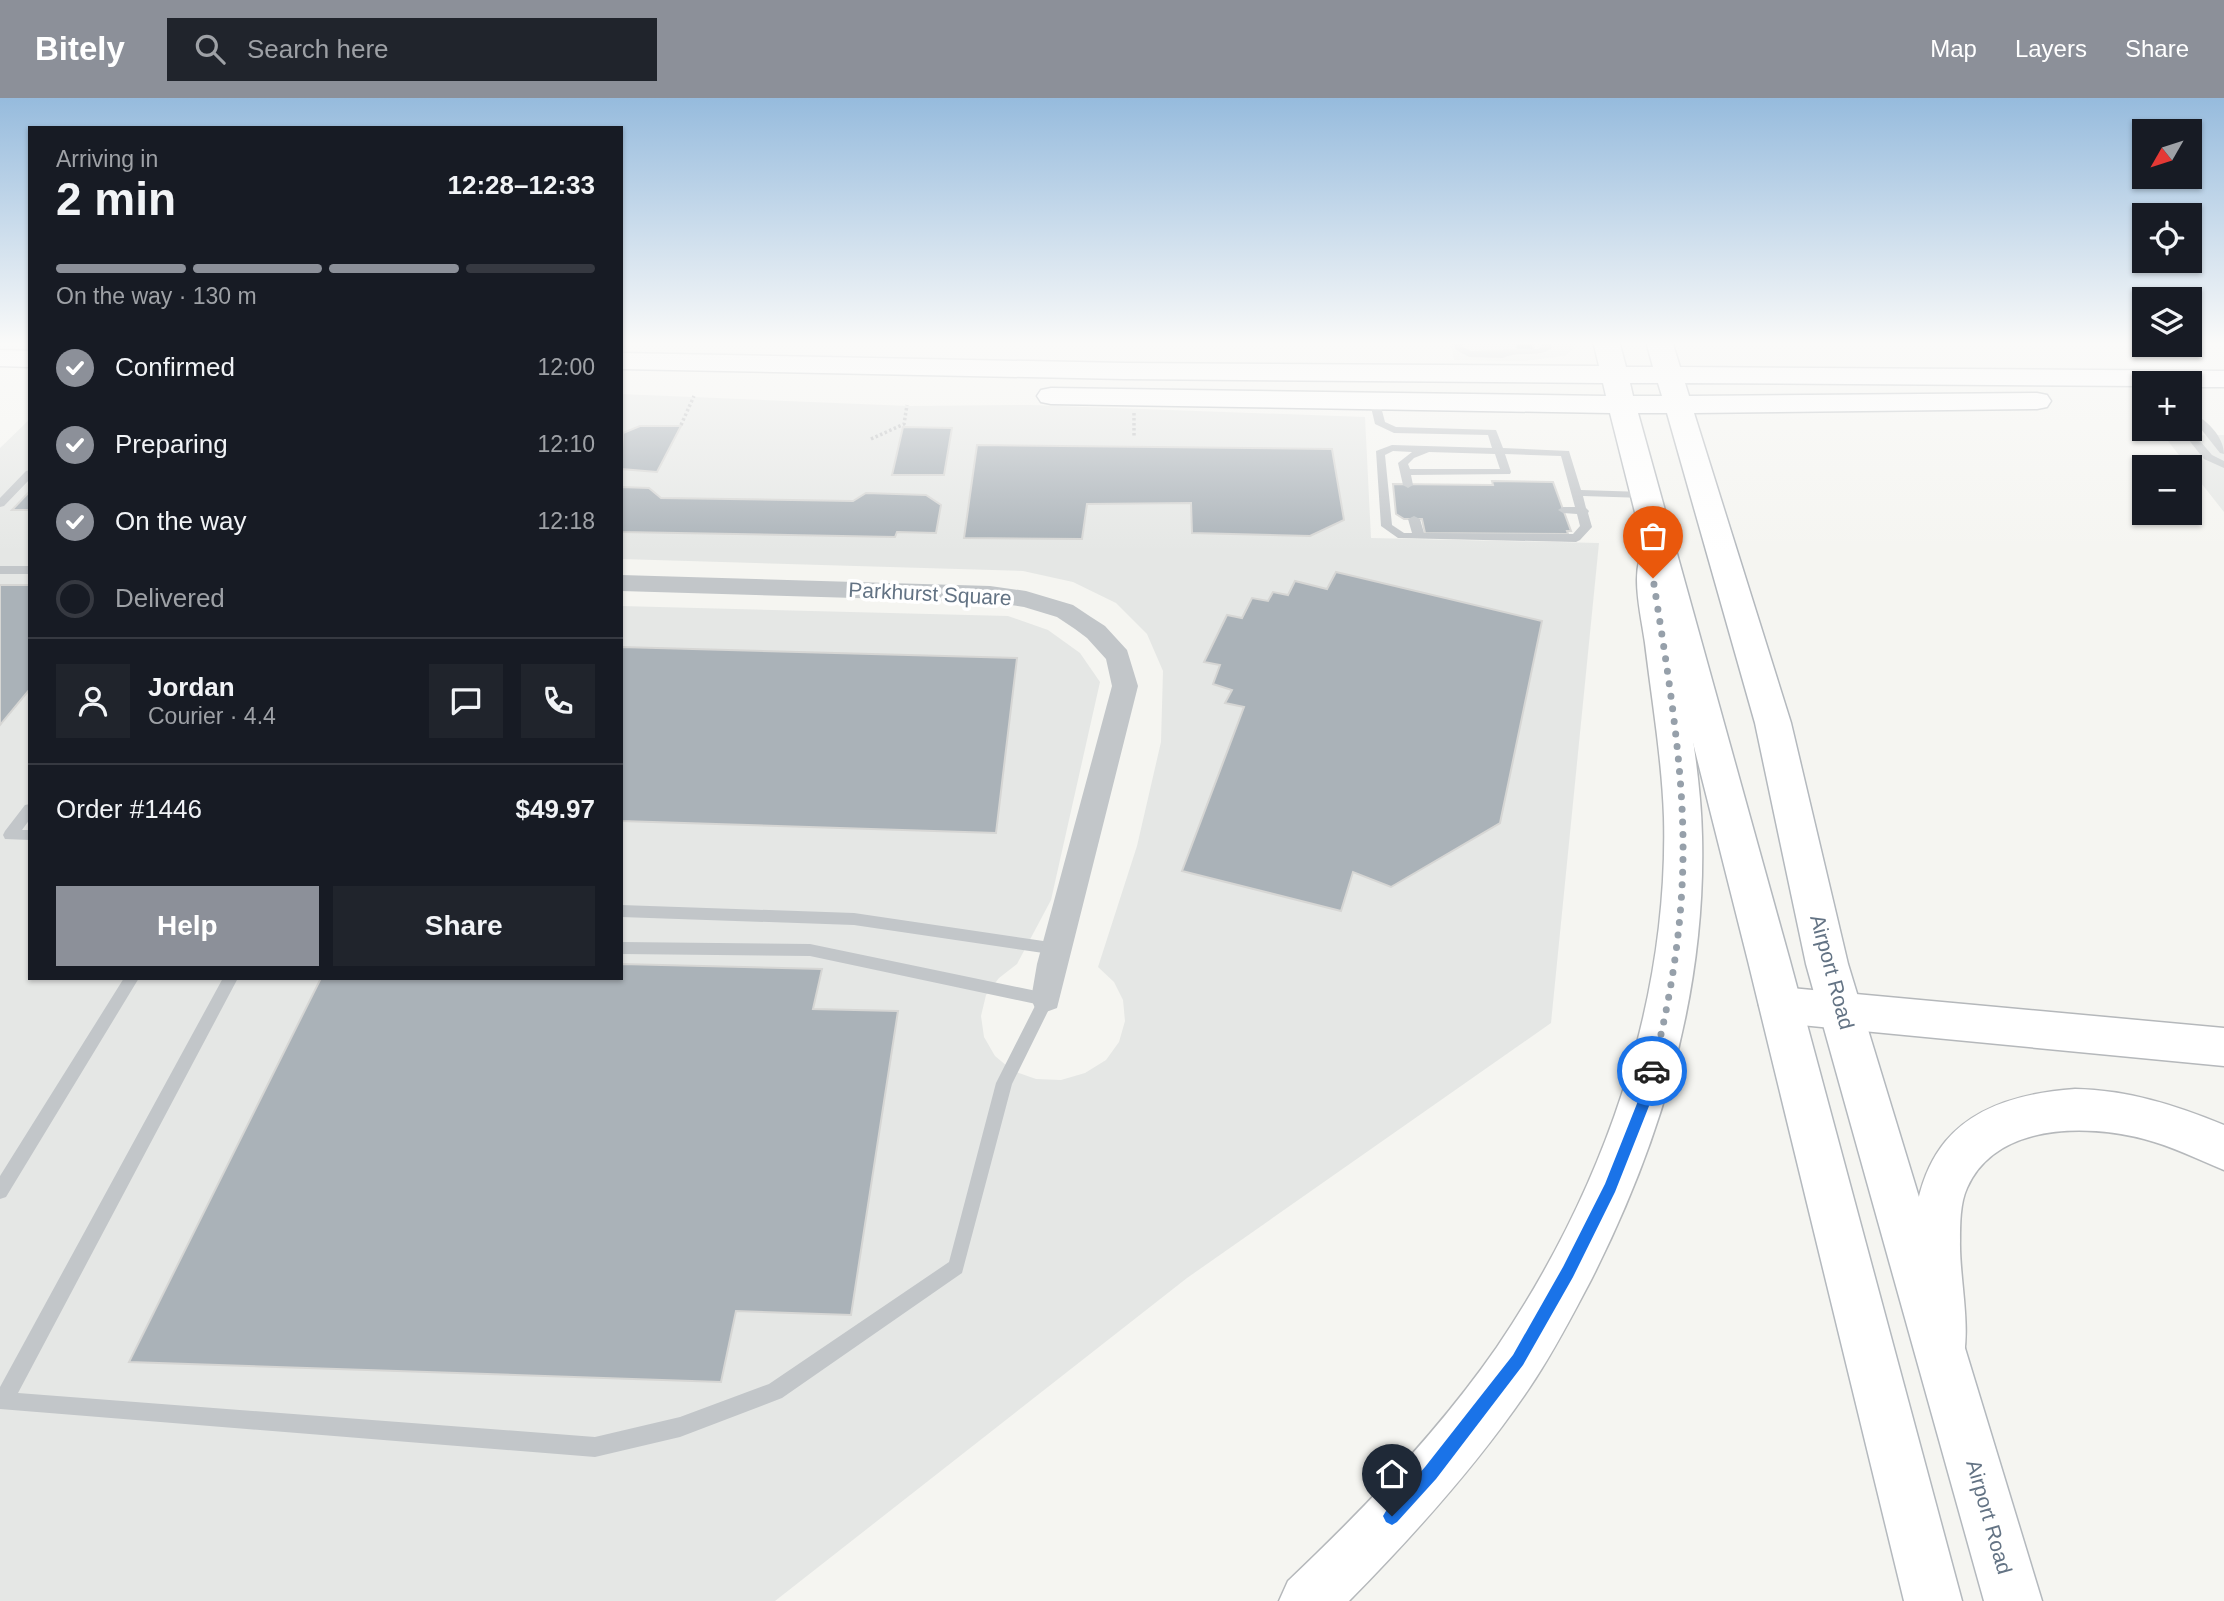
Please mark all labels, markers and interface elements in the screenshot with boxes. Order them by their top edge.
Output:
search box [167,18,657,81]
text: Bitely [35,30,125,67]
icon: search [191,30,229,68]
text: Search here [247,34,389,64]
text: Map [1930,35,1977,62]
text: Layers [2015,35,2087,62]
text: Share [2125,35,2189,62]
north arrow [2132,119,2202,189]
map controls [2132,119,2202,525]
text: Arriving in [56,146,158,172]
text: 12:28–12:33 [448,170,595,200]
text: 2 min [56,173,176,225]
button: locate [2132,203,2202,273]
text: On the way · 130 m [56,283,257,309]
button: layers [2132,287,2202,357]
icon: check [56,349,94,387]
text: Confirmed [115,352,235,382]
text: 12:00 [537,354,595,380]
button: + [2132,371,2202,441]
icon: check [56,426,94,464]
text: Preparing [115,429,228,459]
text: 12:10 [537,431,595,457]
button: − [2132,455,2202,525]
icon: check [56,503,94,541]
text: On the way [115,506,247,536]
pin [1623,506,1683,578]
text: 12:18 [537,508,595,534]
icon: bag [1634,517,1672,555]
street label: Parkhurst Square [848,578,1012,609]
text: Delivered [115,583,225,613]
button: person [56,664,130,738]
button: chat [429,664,503,738]
button: phone [521,664,595,738]
text: Jordan [148,672,235,702]
text: Courier · 4.4 [148,703,276,729]
text: Order #1446 [56,794,202,824]
text: $49.97 [515,794,595,824]
button: Help [56,886,319,966]
button: Share [333,886,595,966]
street label: Airport Road [1806,912,1859,1032]
courier [1617,1036,1687,1106]
icon: car [1633,1052,1671,1090]
pin [1362,1444,1422,1516]
icon: home [1373,1455,1411,1493]
street label: Airport Road [1962,1457,2017,1577]

